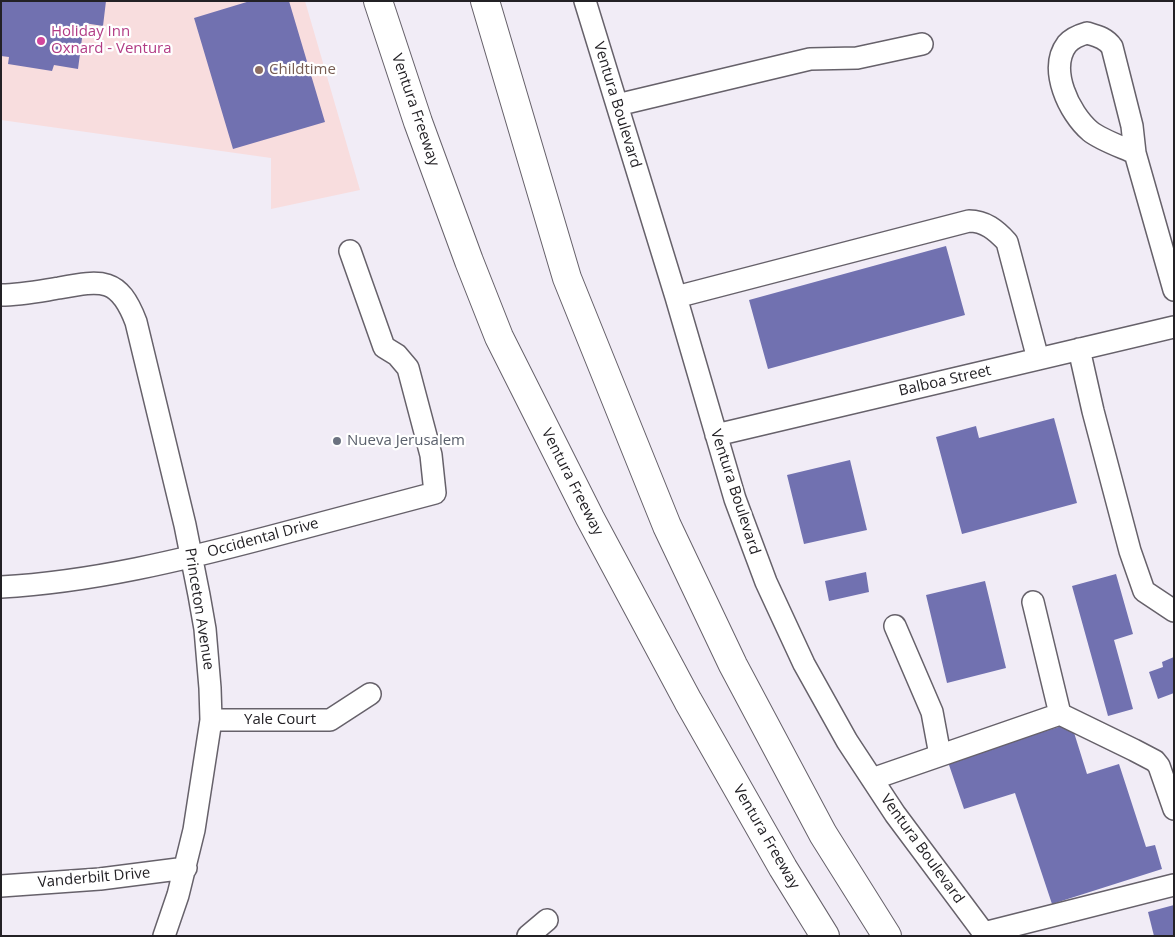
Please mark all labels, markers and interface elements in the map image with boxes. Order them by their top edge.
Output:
place label: Holiday Inn Oxnard - Ventura [51,23,172,58]
marker: Holiday Inn Oxnard - Ventura [35,35,47,47]
street label: Ventura Boulevard [589,40,645,170]
street label: Ventura Freeway [387,51,443,169]
place label: Childtime [269,61,336,79]
marker: Childtime [253,64,265,76]
street label: Balboa Street [897,362,993,400]
street label: Ventura Freeway [537,425,607,539]
street label: Ventura Boulevard [706,427,764,557]
place label: Nueva Jerusalem [347,432,465,450]
marker: Nueva Jerusalem [331,435,343,447]
street label: Occidental Drive [205,514,321,562]
street label: Princeton Avenue [180,547,218,671]
street label: Yale Court [244,711,316,729]
street label: Ventura Freeway [729,782,803,892]
street label: Ventura Boulevard [876,791,968,907]
street label: Vanderbilt Drive [37,864,151,892]

